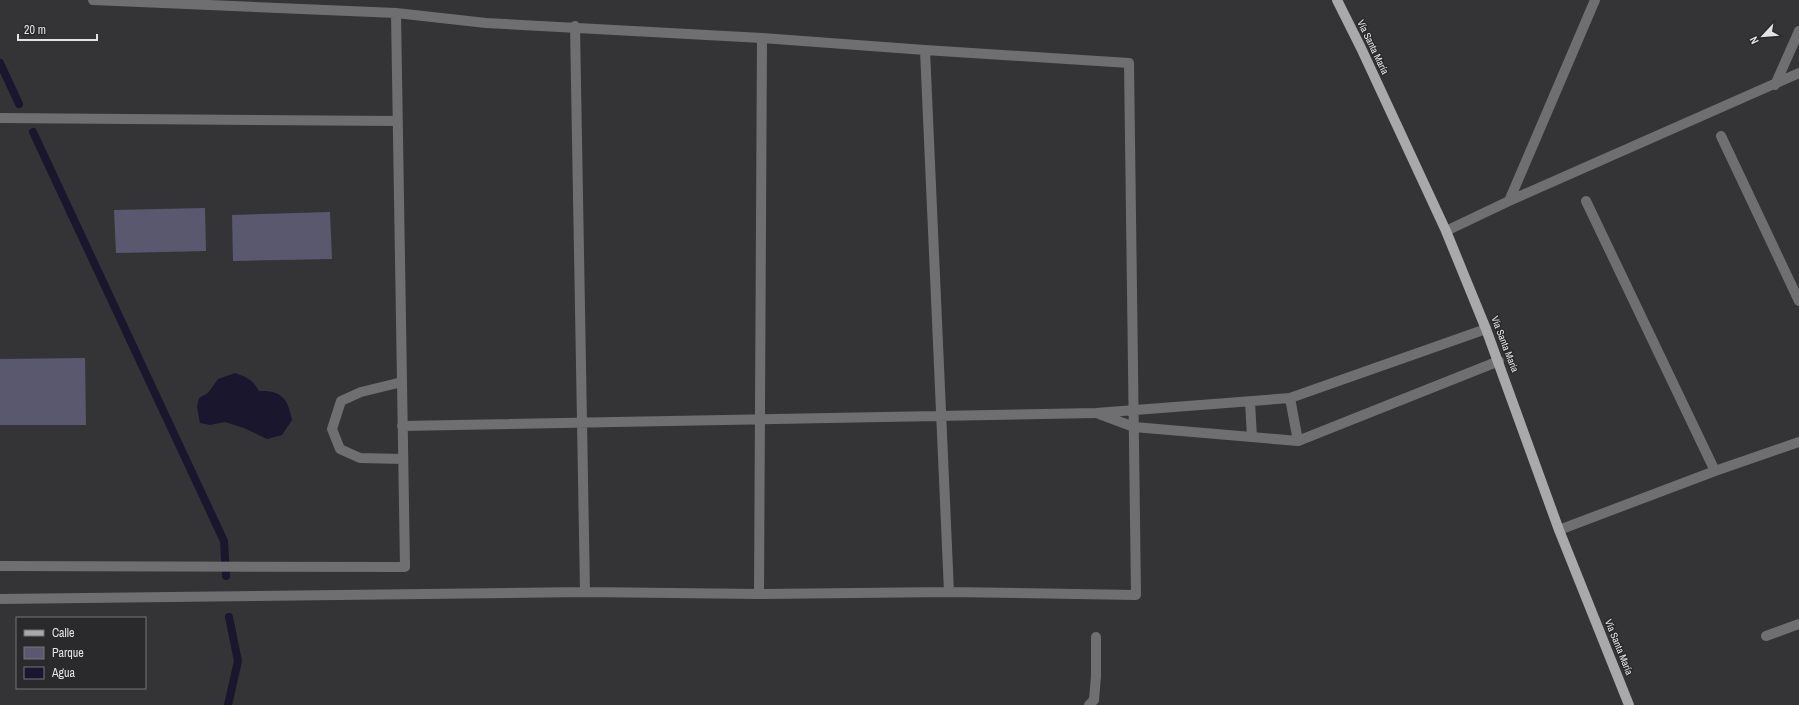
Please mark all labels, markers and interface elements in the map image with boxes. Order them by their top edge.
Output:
scale bar [18,16,97,42]
north arrow [1743,16,1783,56]
street label: Vía Santa María [1354,18,1392,77]
text: 20 m [24,22,46,38]
text: N [1746,34,1762,46]
street label: Vía Santa María [1488,314,1522,374]
legend [16,617,146,689]
street label: Vía Santa María [1602,617,1636,677]
text: Calle [52,625,74,641]
text: Parque [52,645,84,661]
text: Agua [51,665,76,681]

